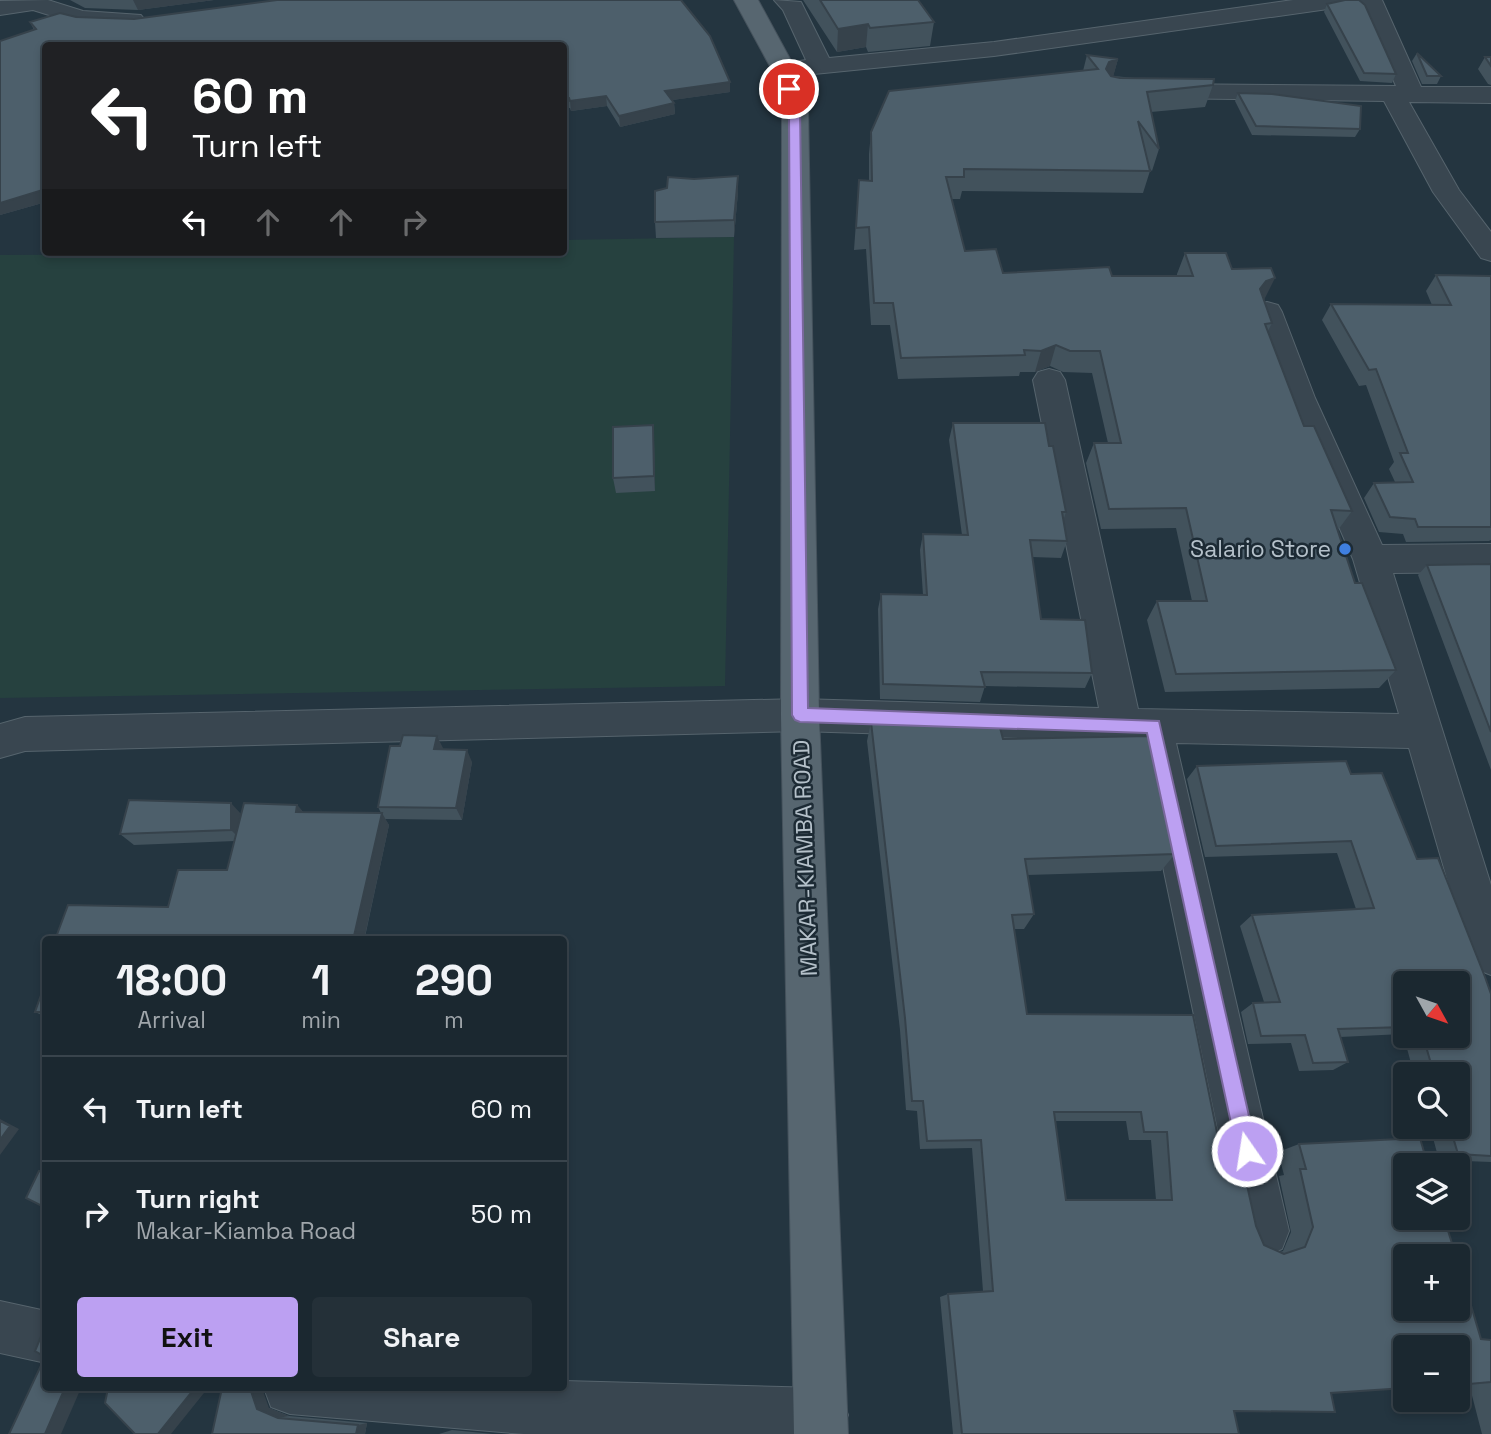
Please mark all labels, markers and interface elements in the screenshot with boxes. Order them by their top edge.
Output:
pin [759,59,819,119]
text: 60 m [192,65,308,127]
icon: left [77,70,168,161]
icon: arrive [770,70,808,108]
text: Turn left [192,126,322,166]
icon: left [176,203,214,241]
icon: ahead [249,203,287,241]
icon: ahead [322,203,360,241]
icon: right [395,203,433,241]
place label: Salario Store [1190,534,1331,564]
marker: Salario Store [1337,541,1353,557]
street label: MAKAR-KIAMBA ROAD [786,739,824,977]
text: 18:00 [116,954,227,1007]
text: 1 [312,954,331,1007]
text: 290 [415,954,493,1007]
north arrow [1393,971,1470,1048]
map controls [1393,971,1470,1412]
text: Arrival [137,1005,206,1035]
text: min [301,1005,341,1035]
text: m [444,1005,464,1035]
button: search [1393,1062,1470,1139]
icon: left [77,1090,115,1128]
text: Turn left [136,1092,243,1126]
text: 60 m [470,1092,532,1126]
position arrow [1210,1114,1284,1188]
button: layers [1393,1153,1470,1230]
text: Turn right [136,1182,260,1216]
icon: right [77,1195,115,1233]
text: 50 m [471,1197,532,1231]
text: Makar-Kiamba Road [136,1216,356,1246]
button: + [1393,1244,1470,1321]
button: Exit [77,1297,298,1377]
button: Share [312,1297,532,1377]
button: − [1393,1335,1470,1412]

